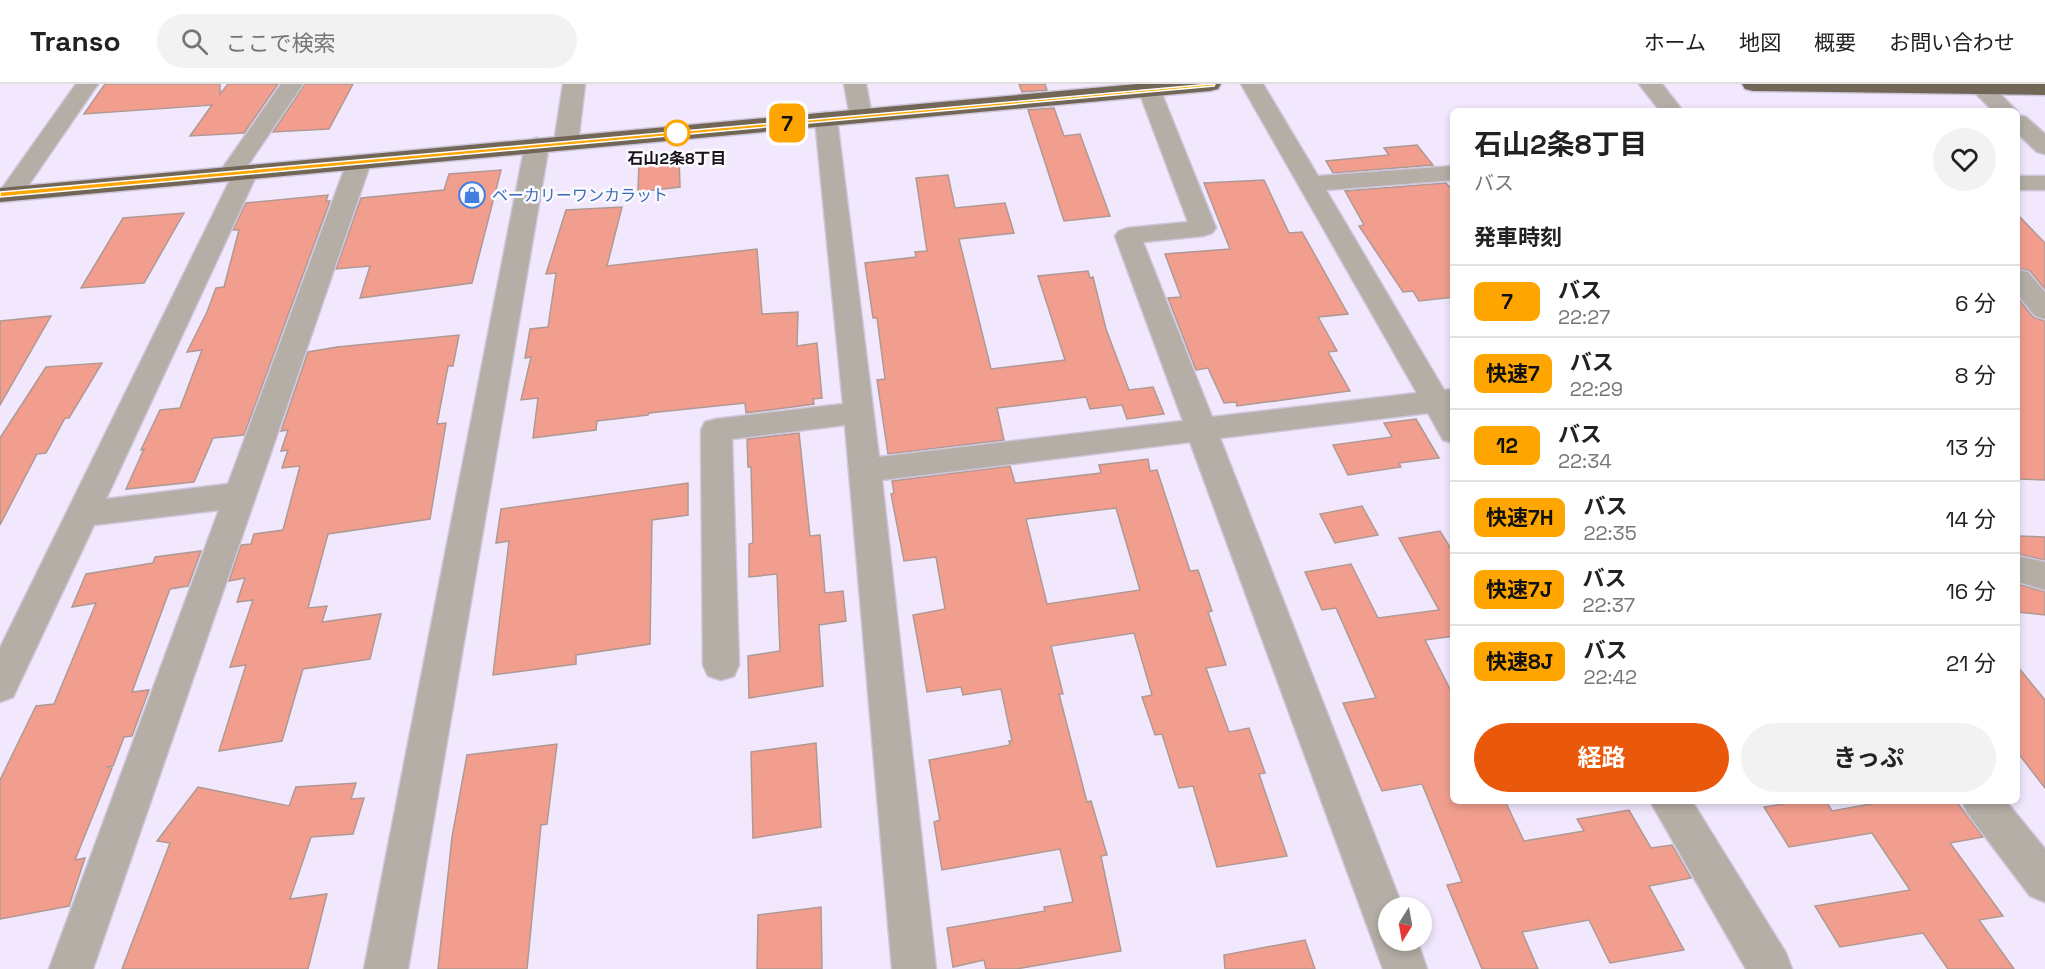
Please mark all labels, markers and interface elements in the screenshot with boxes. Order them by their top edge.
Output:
search box [157,14,577,68]
text: Transo [30,23,121,59]
icon: search [178,25,211,58]
text: ここで検索 [226,29,336,57]
text: ホーム [1644,29,1706,56]
text: 地図 [1739,29,1781,56]
text: 概要 [1814,29,1856,56]
text: お問い合わせ [1889,29,2015,56]
line badge: 7 [768,104,806,142]
text: 7 [781,110,793,137]
marker: 石山2条8丁目 [664,120,690,146]
text: 石山2条8丁目 [1474,126,1647,162]
button: heart [1933,128,1996,191]
place label: 石山2条8丁目 [627,148,727,169]
text: バス [1474,170,1514,196]
shop icon: ベーカリーワンカラット [457,180,487,210]
place label: ベーカリーワンカラット [492,185,668,206]
text: 発車時刻 [1474,223,1562,251]
text: バス [1558,276,1602,304]
text: 7 [1501,288,1513,315]
text: 6 分 [1955,289,1996,317]
text: 22:27 [1558,304,1610,330]
text: バス [1570,348,1614,376]
text: 快速7 [1486,360,1540,387]
text: 8 分 [1955,361,1996,389]
text: 22:29 [1570,376,1623,402]
text: バス [1558,420,1602,448]
text: 12 [1496,432,1518,459]
text: 13 分 [1946,433,1996,461]
text: 22:34 [1558,448,1612,474]
text: バス [1583,492,1627,520]
text: 快速7H [1486,504,1553,531]
text: 14 分 [1945,505,1996,533]
text: 22:35 [1583,520,1637,546]
text: バス [1582,564,1626,592]
text: 快速7J [1486,576,1552,603]
text: 16 分 [1946,577,1996,605]
text: 22:37 [1582,592,1635,618]
text: バス [1583,636,1627,664]
text: 快速8J [1486,648,1553,675]
text: 21 分 [1946,649,1996,677]
text: 22:42 [1583,664,1637,690]
button: 経路 [1474,723,1729,792]
button: きっぷ [1741,723,1996,792]
north arrow [1378,897,1432,951]
map controls [1378,897,1432,951]

